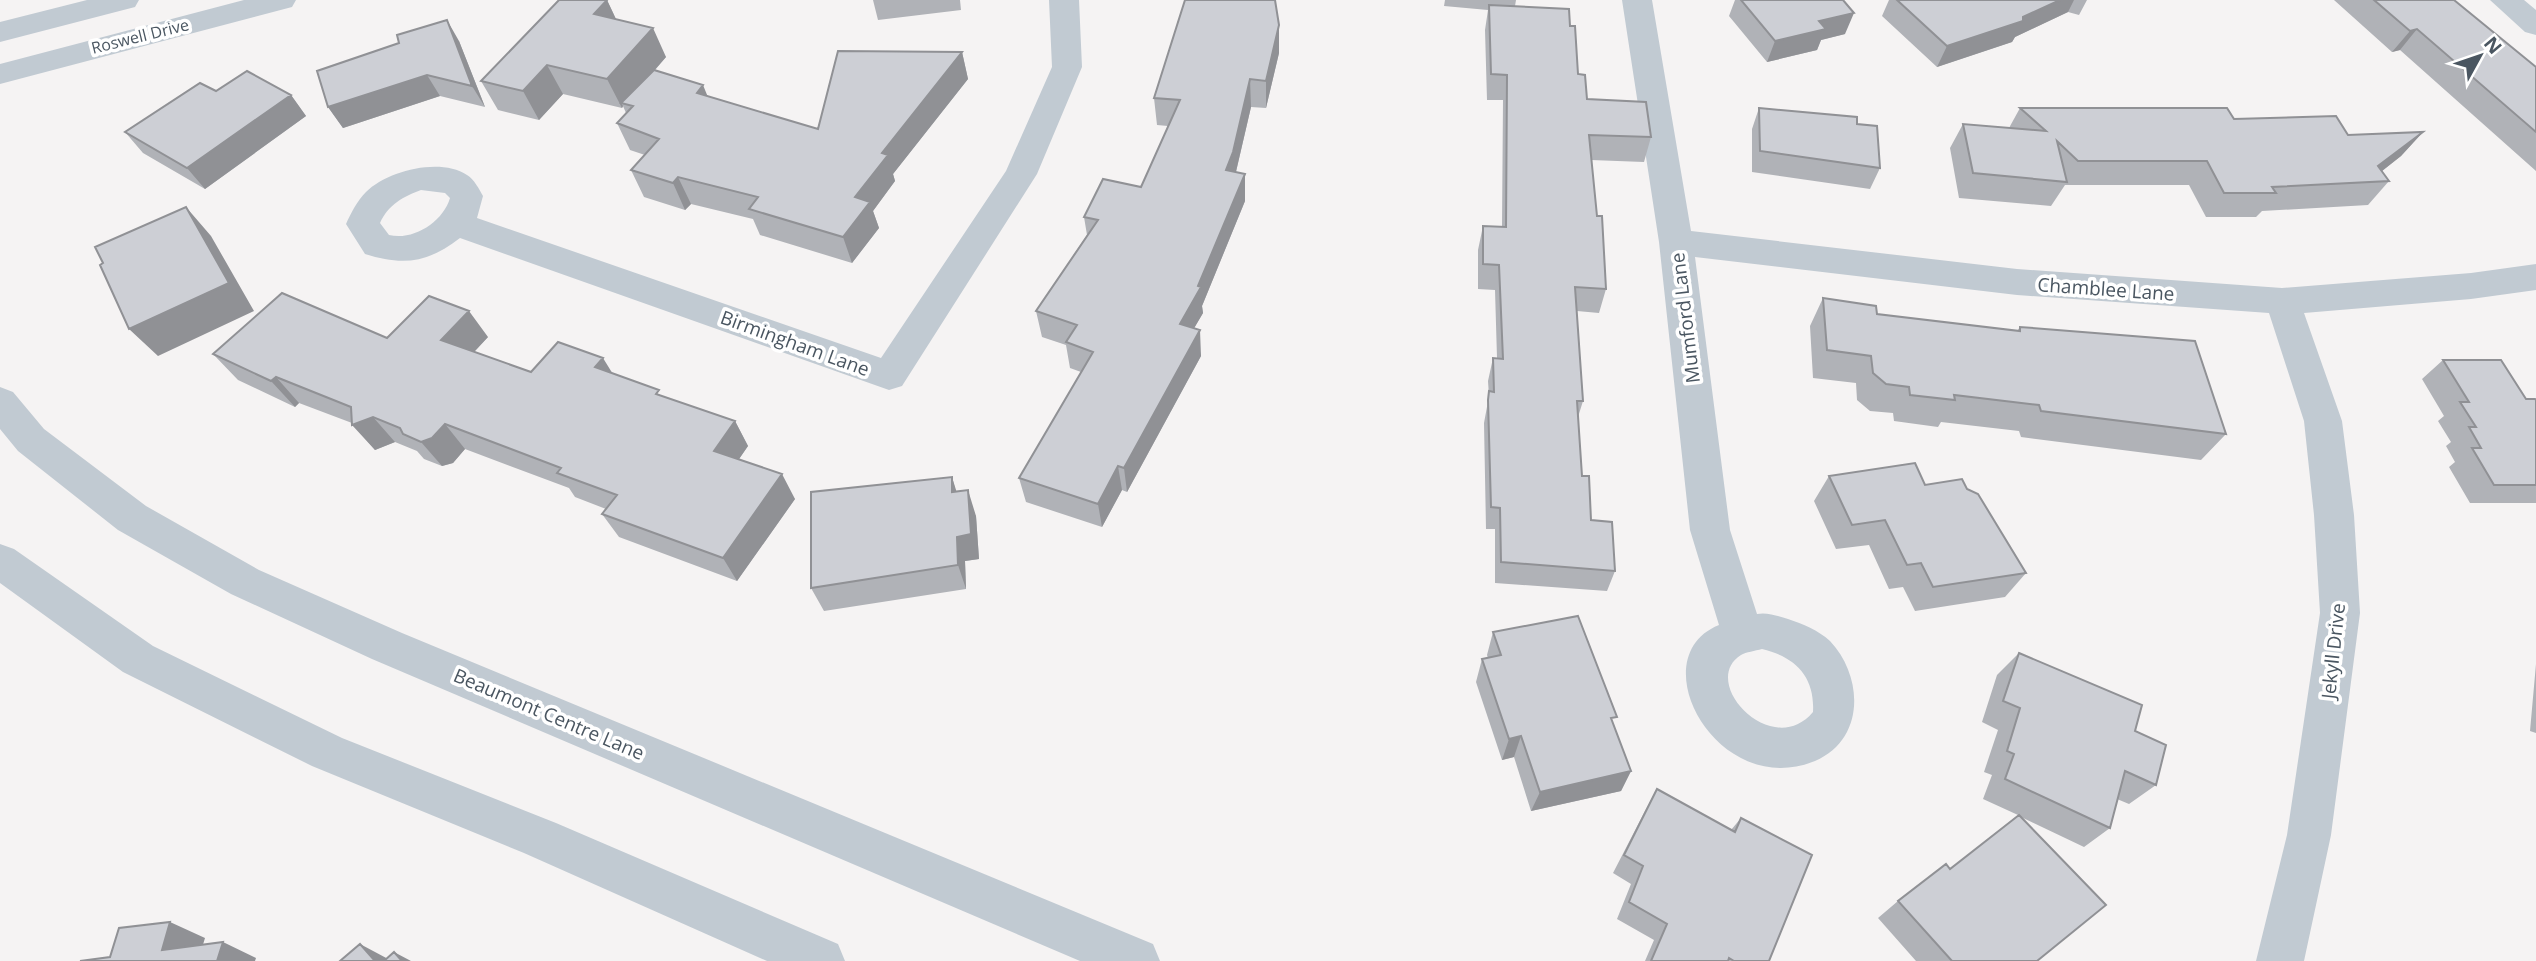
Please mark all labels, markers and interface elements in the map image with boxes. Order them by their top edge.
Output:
street label: Roswell Drive [89,13,191,59]
north arrow [2445,21,2515,91]
text: N [2478,31,2508,59]
street label: Mumford Lane [1664,251,1706,385]
street label: Chamblee Lane [2037,271,2175,307]
street label: Birmingham Lane [717,304,873,382]
street label: Jekyll Drive [2315,602,2351,702]
street label: Beaumont Centre Lane [450,662,648,766]

